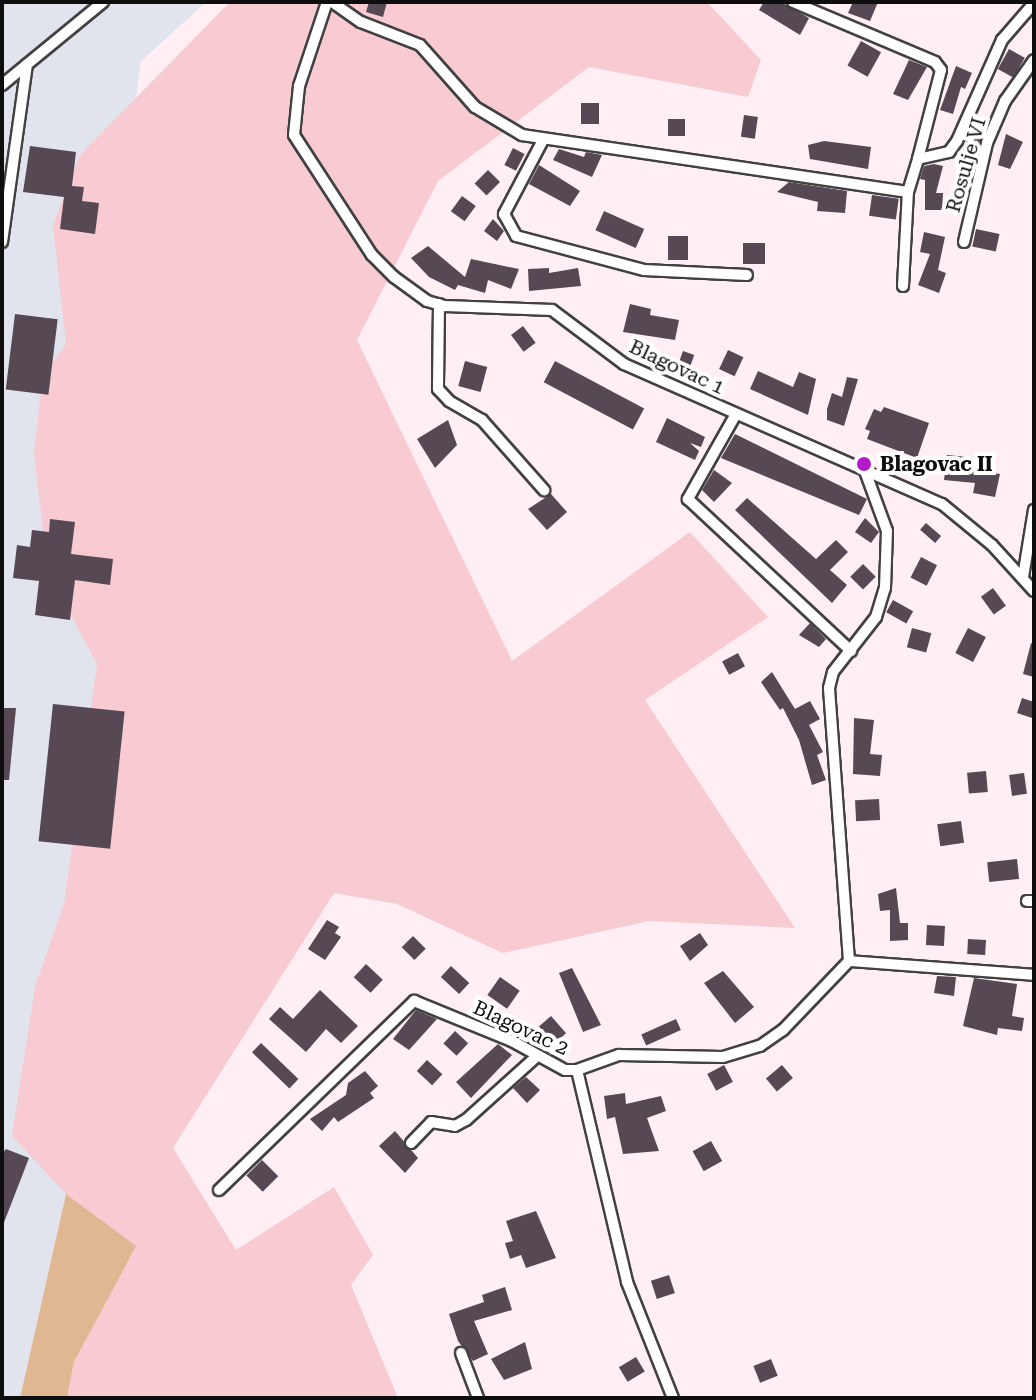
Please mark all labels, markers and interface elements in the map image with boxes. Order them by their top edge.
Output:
street label: Rosulje VI [941,115,991,215]
street label: Blagovac 1 [626,334,728,400]
place label: Blagovac II [880,452,993,476]
marker: Blagovac II [855,455,873,473]
street label: Blagovac 2 [470,995,572,1061]

